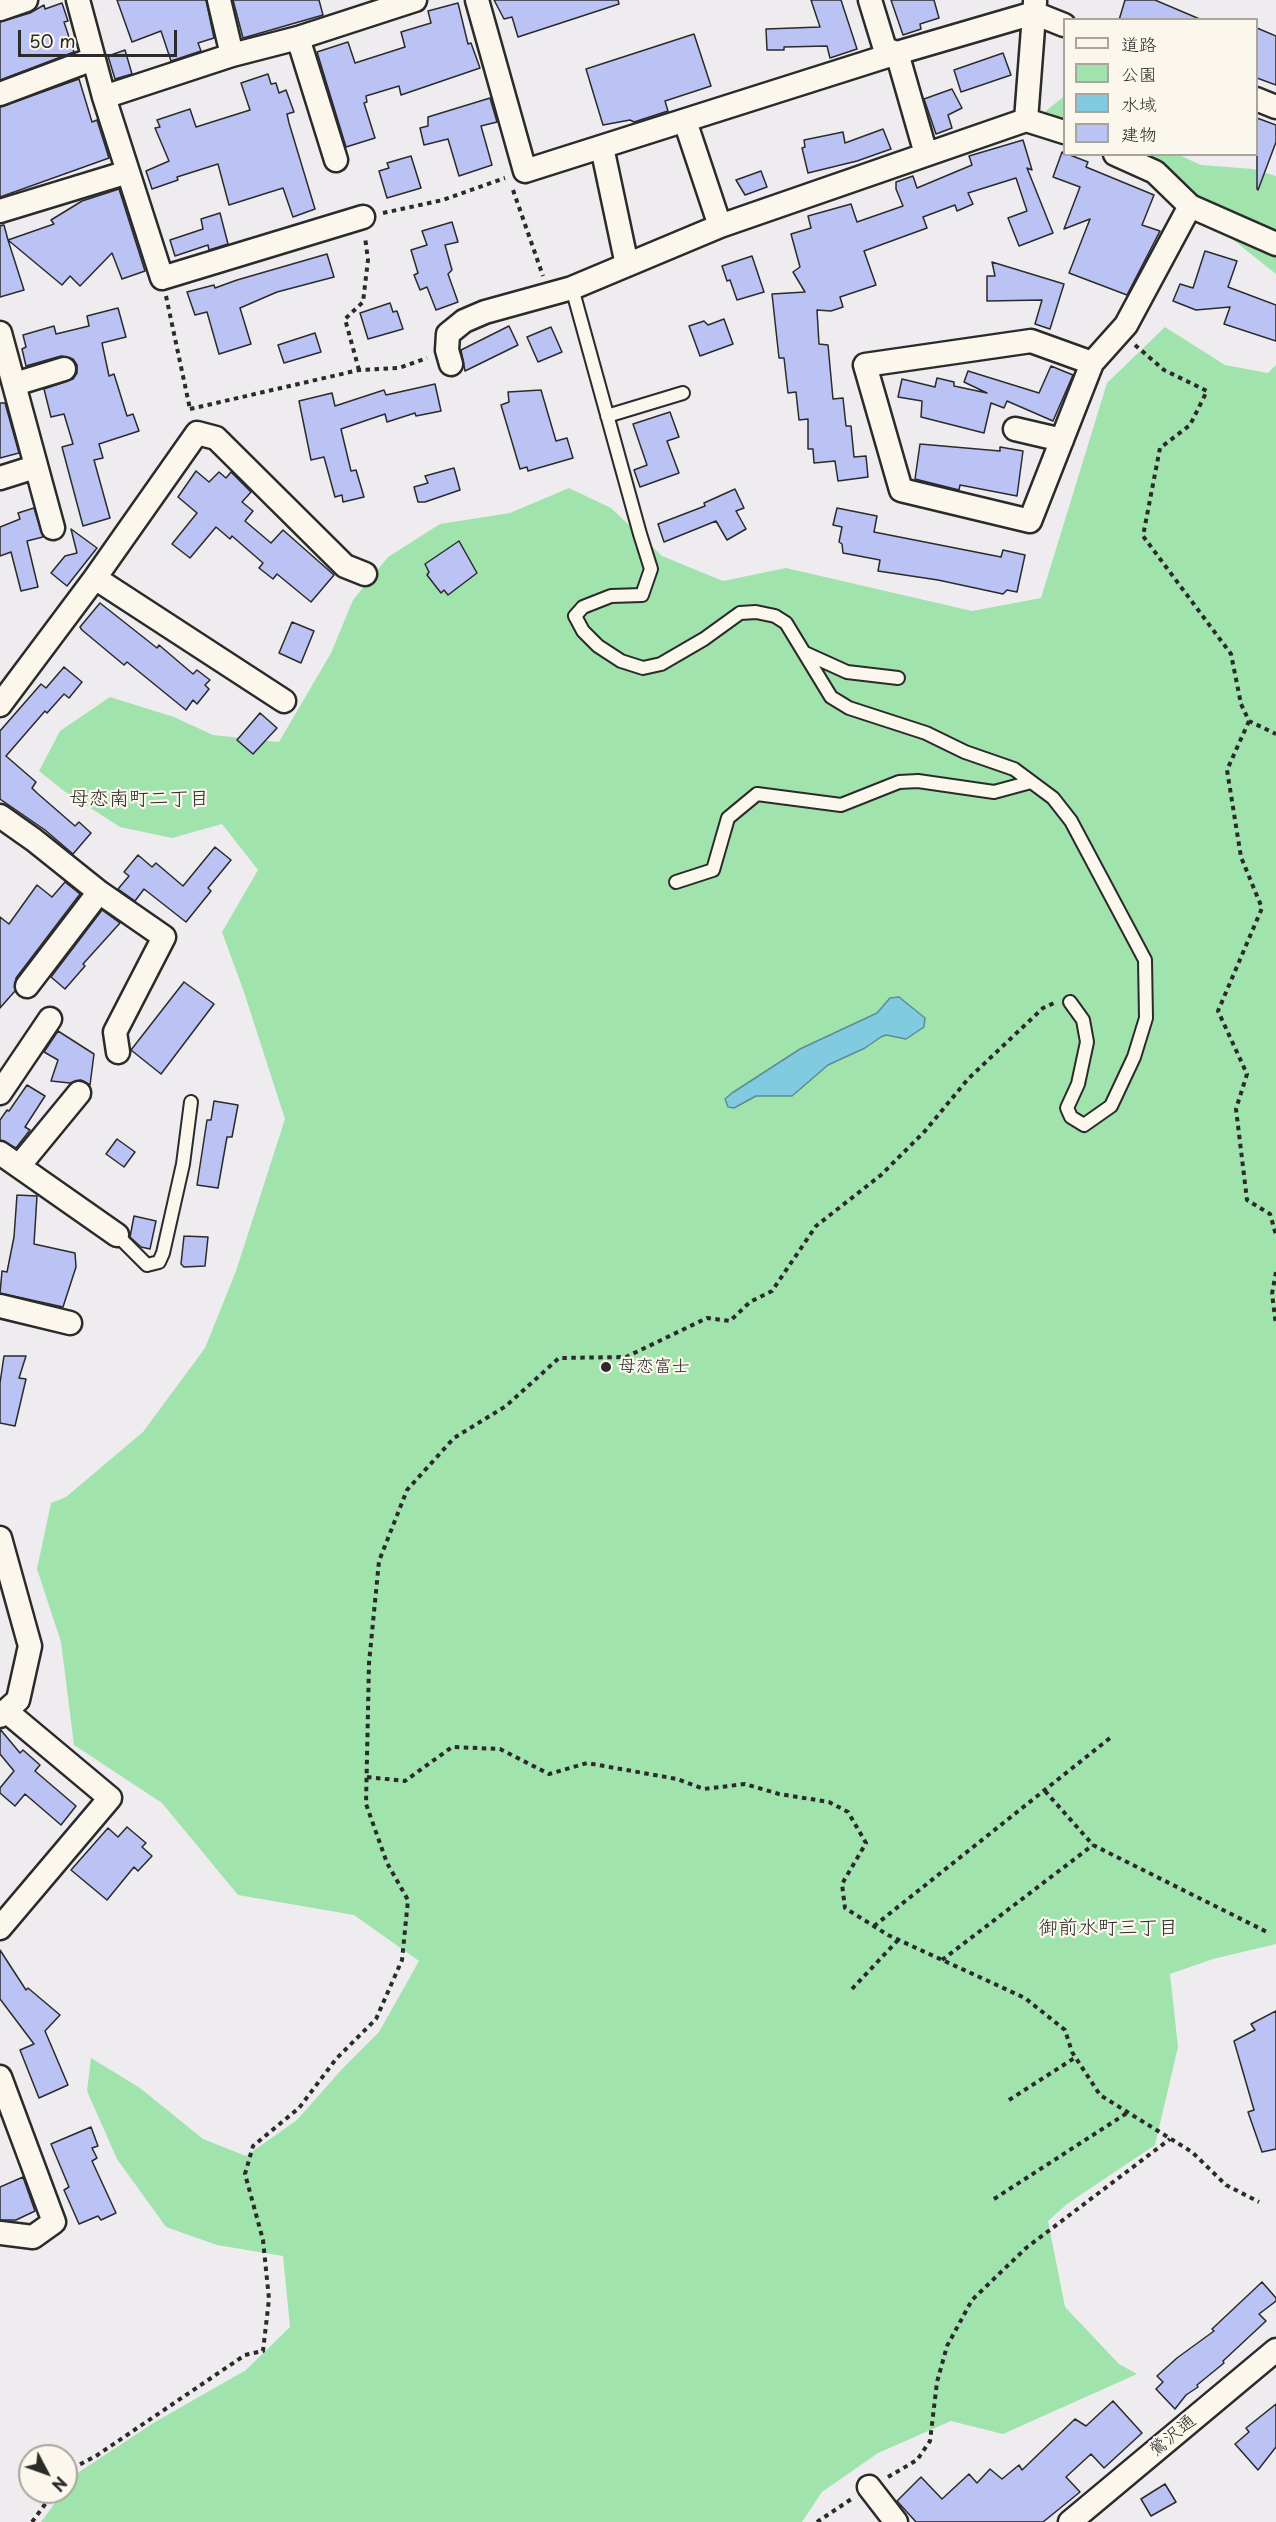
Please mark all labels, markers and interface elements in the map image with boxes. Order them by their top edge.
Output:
scale bar [21,18,180,56]
legend [1063,18,1258,156]
text: 50 m [29,27,76,54]
text: 道路 [1121,30,1157,57]
text: 公園 [1121,60,1157,87]
text: 水域 [1121,90,1157,117]
text: 建物 [1121,120,1157,147]
district label: 母恋南町二丁目 [69,787,209,811]
place label: 母恋富士 [618,1356,690,1378]
marker: 母恋富士 [599,1360,613,1374]
district label: 御前水町三丁目 [1038,1916,1178,1940]
street label: 鶯沢通 [1145,2410,1201,2462]
north arrow [18,2444,78,2504]
text: N [47,2472,73,2497]

